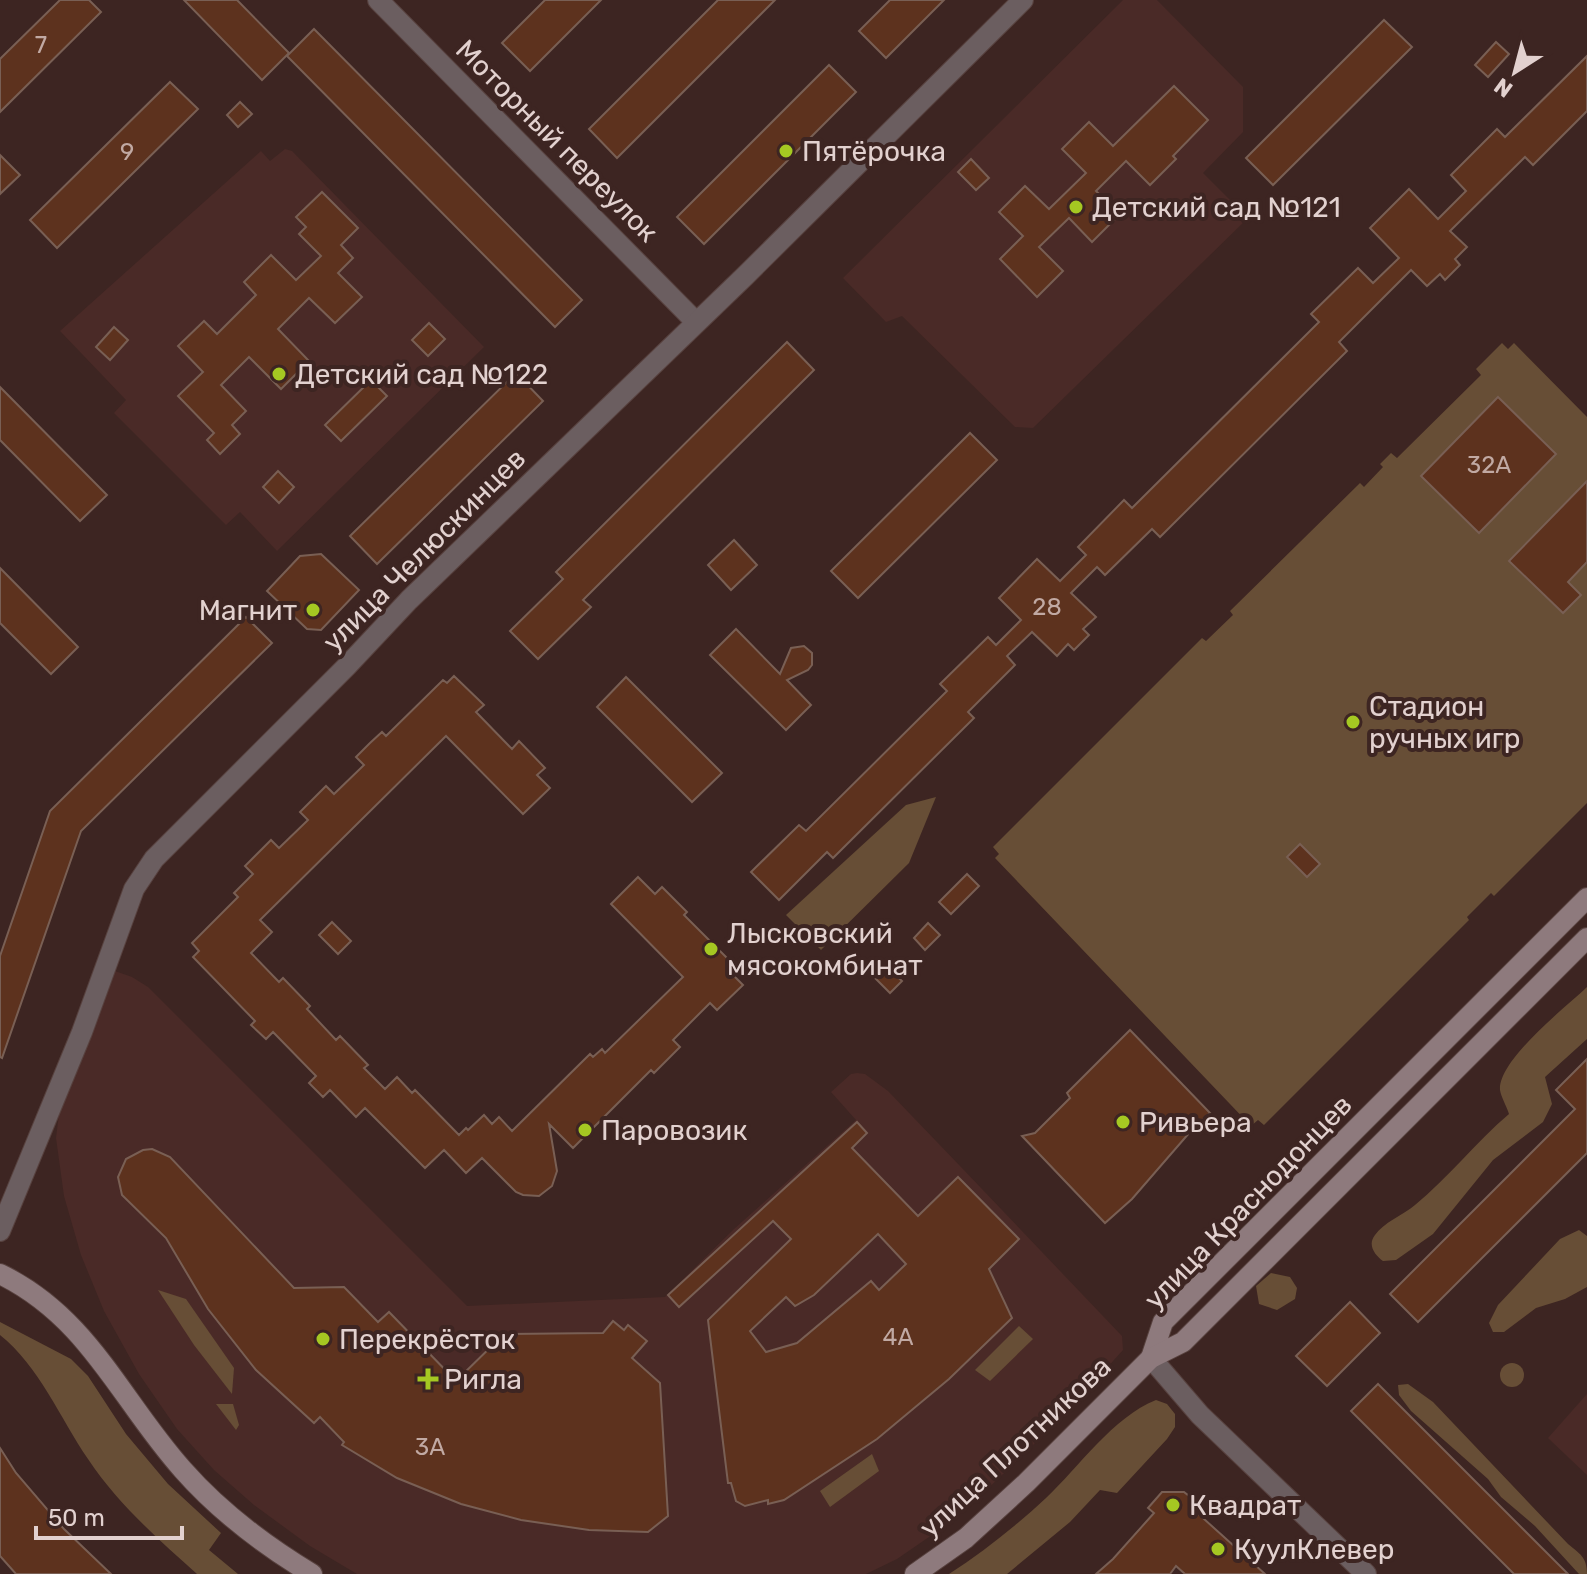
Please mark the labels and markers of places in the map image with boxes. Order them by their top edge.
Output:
place label: Пятёрочка [802,135,946,168]
marker: Пятёрочка [777,142,795,160]
place label: Детский сад №121 [1092,191,1341,224]
marker: Детский сад №121 [1067,198,1085,216]
place label: Детский сад №122 [295,358,548,391]
marker: Детский сад №122 [270,365,288,383]
place label: Магнит [199,594,297,627]
marker: Магнит [304,601,322,619]
place label: Стадион ручных игр [1369,690,1521,755]
marker: Стадион ручных игр [1344,713,1362,731]
place label: Лысковский мясокомбинат [727,917,923,982]
marker: Лысковский мясокомбинат [702,940,720,958]
place label: Ривьера [1139,1106,1252,1139]
marker: Ривьера [1114,1113,1132,1131]
place label: Паровозик [601,1114,747,1147]
marker: Паровозик [576,1121,594,1139]
place label: Перекрёсток [339,1323,515,1356]
marker: Перекрёсток [314,1330,332,1348]
place label: Ригла [444,1363,522,1396]
marker: Ригла [419,1370,437,1388]
place label: Квадрат [1189,1489,1301,1522]
marker: Квадрат [1164,1496,1182,1514]
place label: КуулКлевер [1234,1533,1394,1566]
marker: КуулКлевер [1209,1540,1227,1558]

